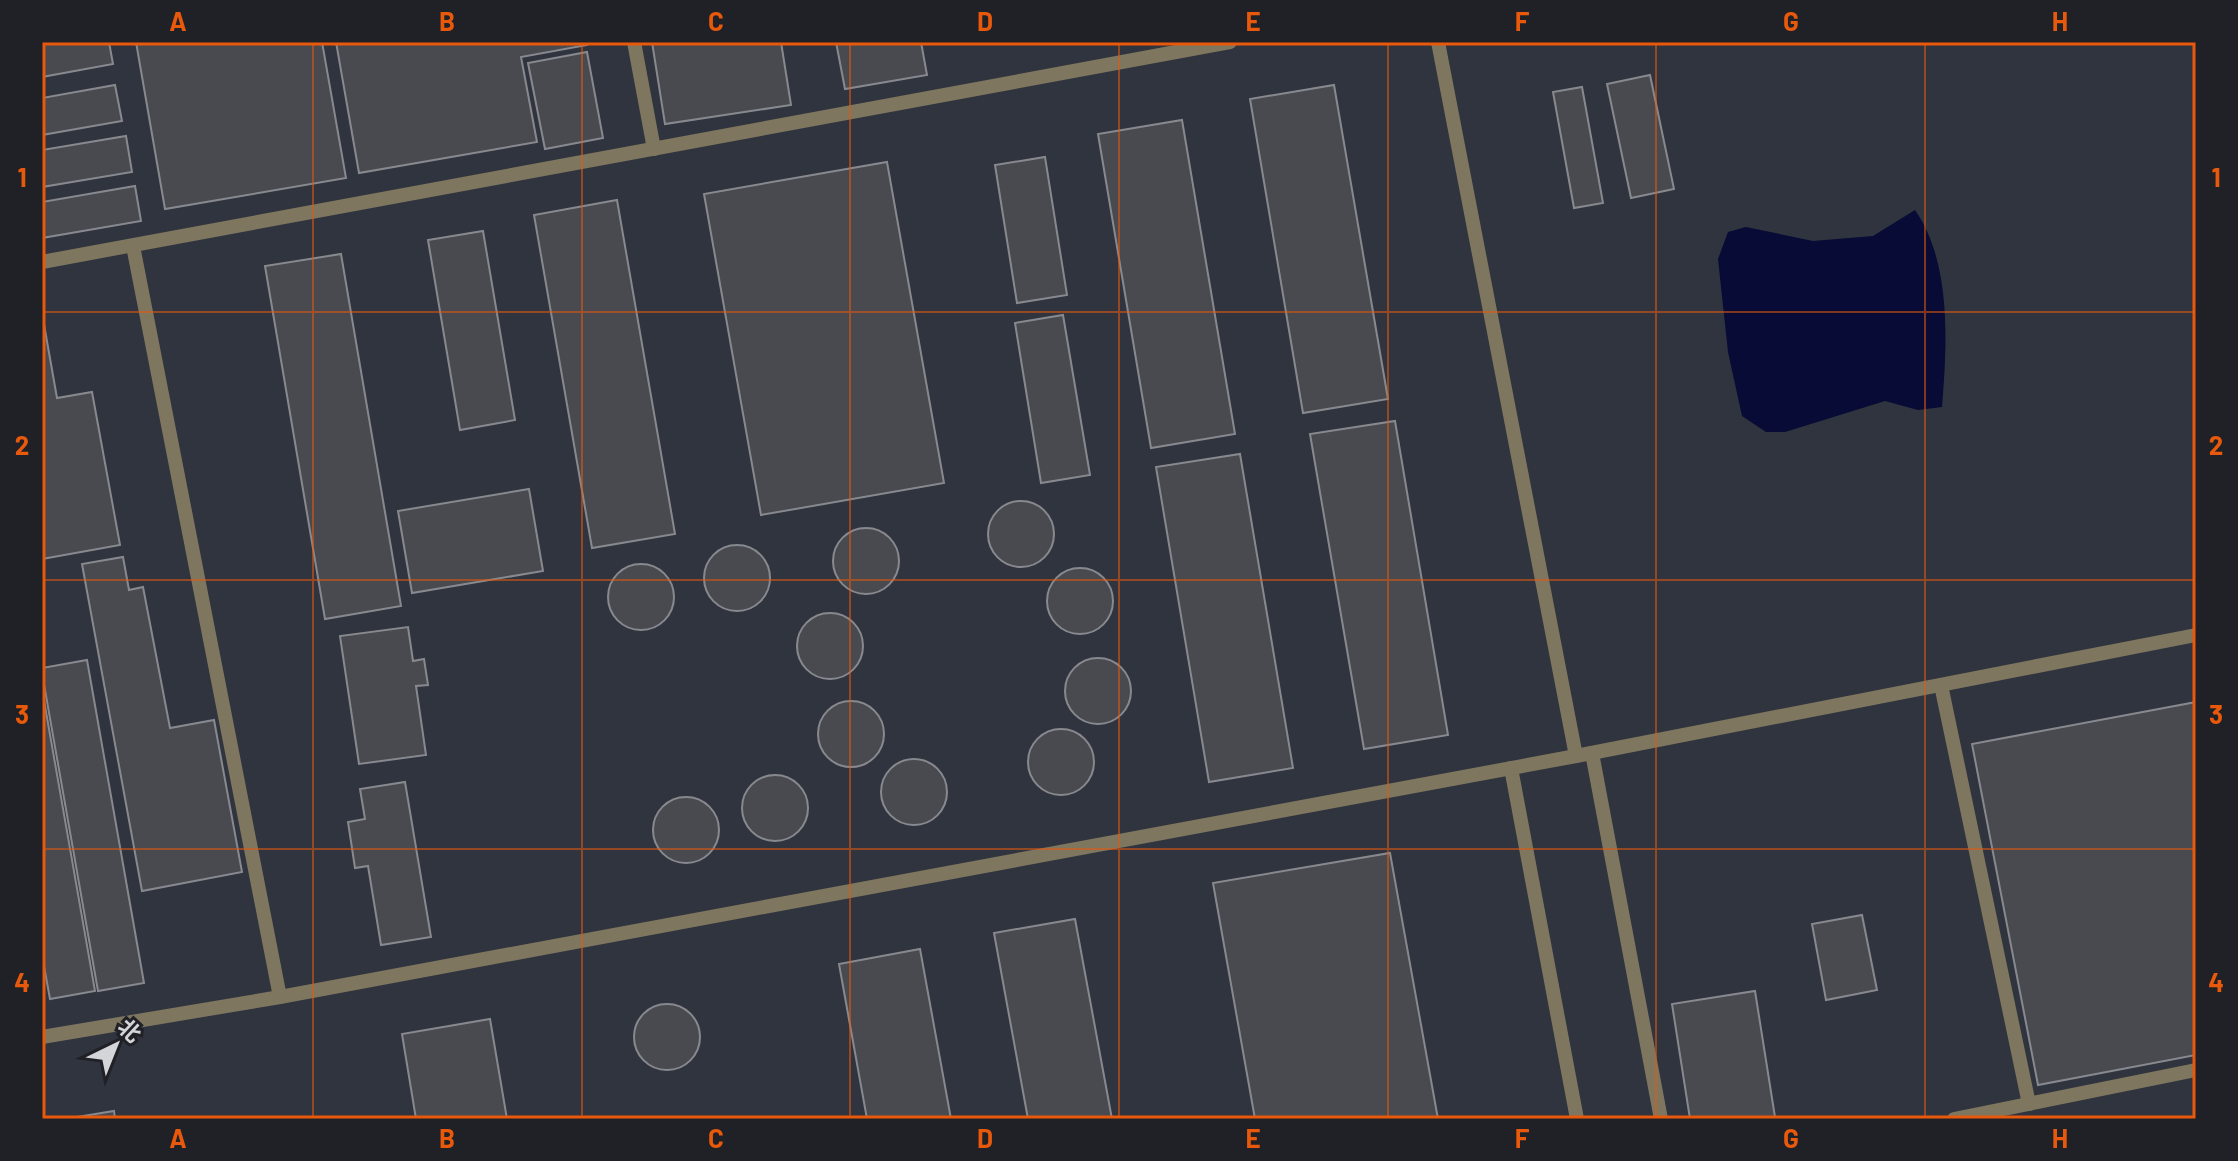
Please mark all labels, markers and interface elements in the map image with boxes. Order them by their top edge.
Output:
text: A [169,5,187,36]
text: B [439,5,455,36]
text: C [708,5,724,36]
text: D [977,5,993,36]
text: E [1245,5,1261,36]
text: F [1515,5,1530,36]
text: G [1783,5,1799,36]
text: H [2052,5,2068,36]
text: 1 [17,161,27,192]
text: 1 [2211,161,2221,192]
text: 2 [15,429,29,460]
text: 2 [2209,429,2223,460]
text: 3 [15,698,29,729]
text: 3 [2209,698,2223,729]
text: 4 [14,966,30,997]
text: 4 [2208,966,2224,997]
north arrow [76,1005,156,1085]
text: 北 [113,1013,147,1047]
text: A [169,1122,187,1153]
text: B [439,1122,455,1153]
text: C [708,1122,724,1153]
text: D [977,1122,993,1153]
text: E [1245,1122,1261,1153]
text: F [1515,1122,1530,1153]
text: G [1783,1122,1799,1153]
text: H [2052,1122,2068,1153]

